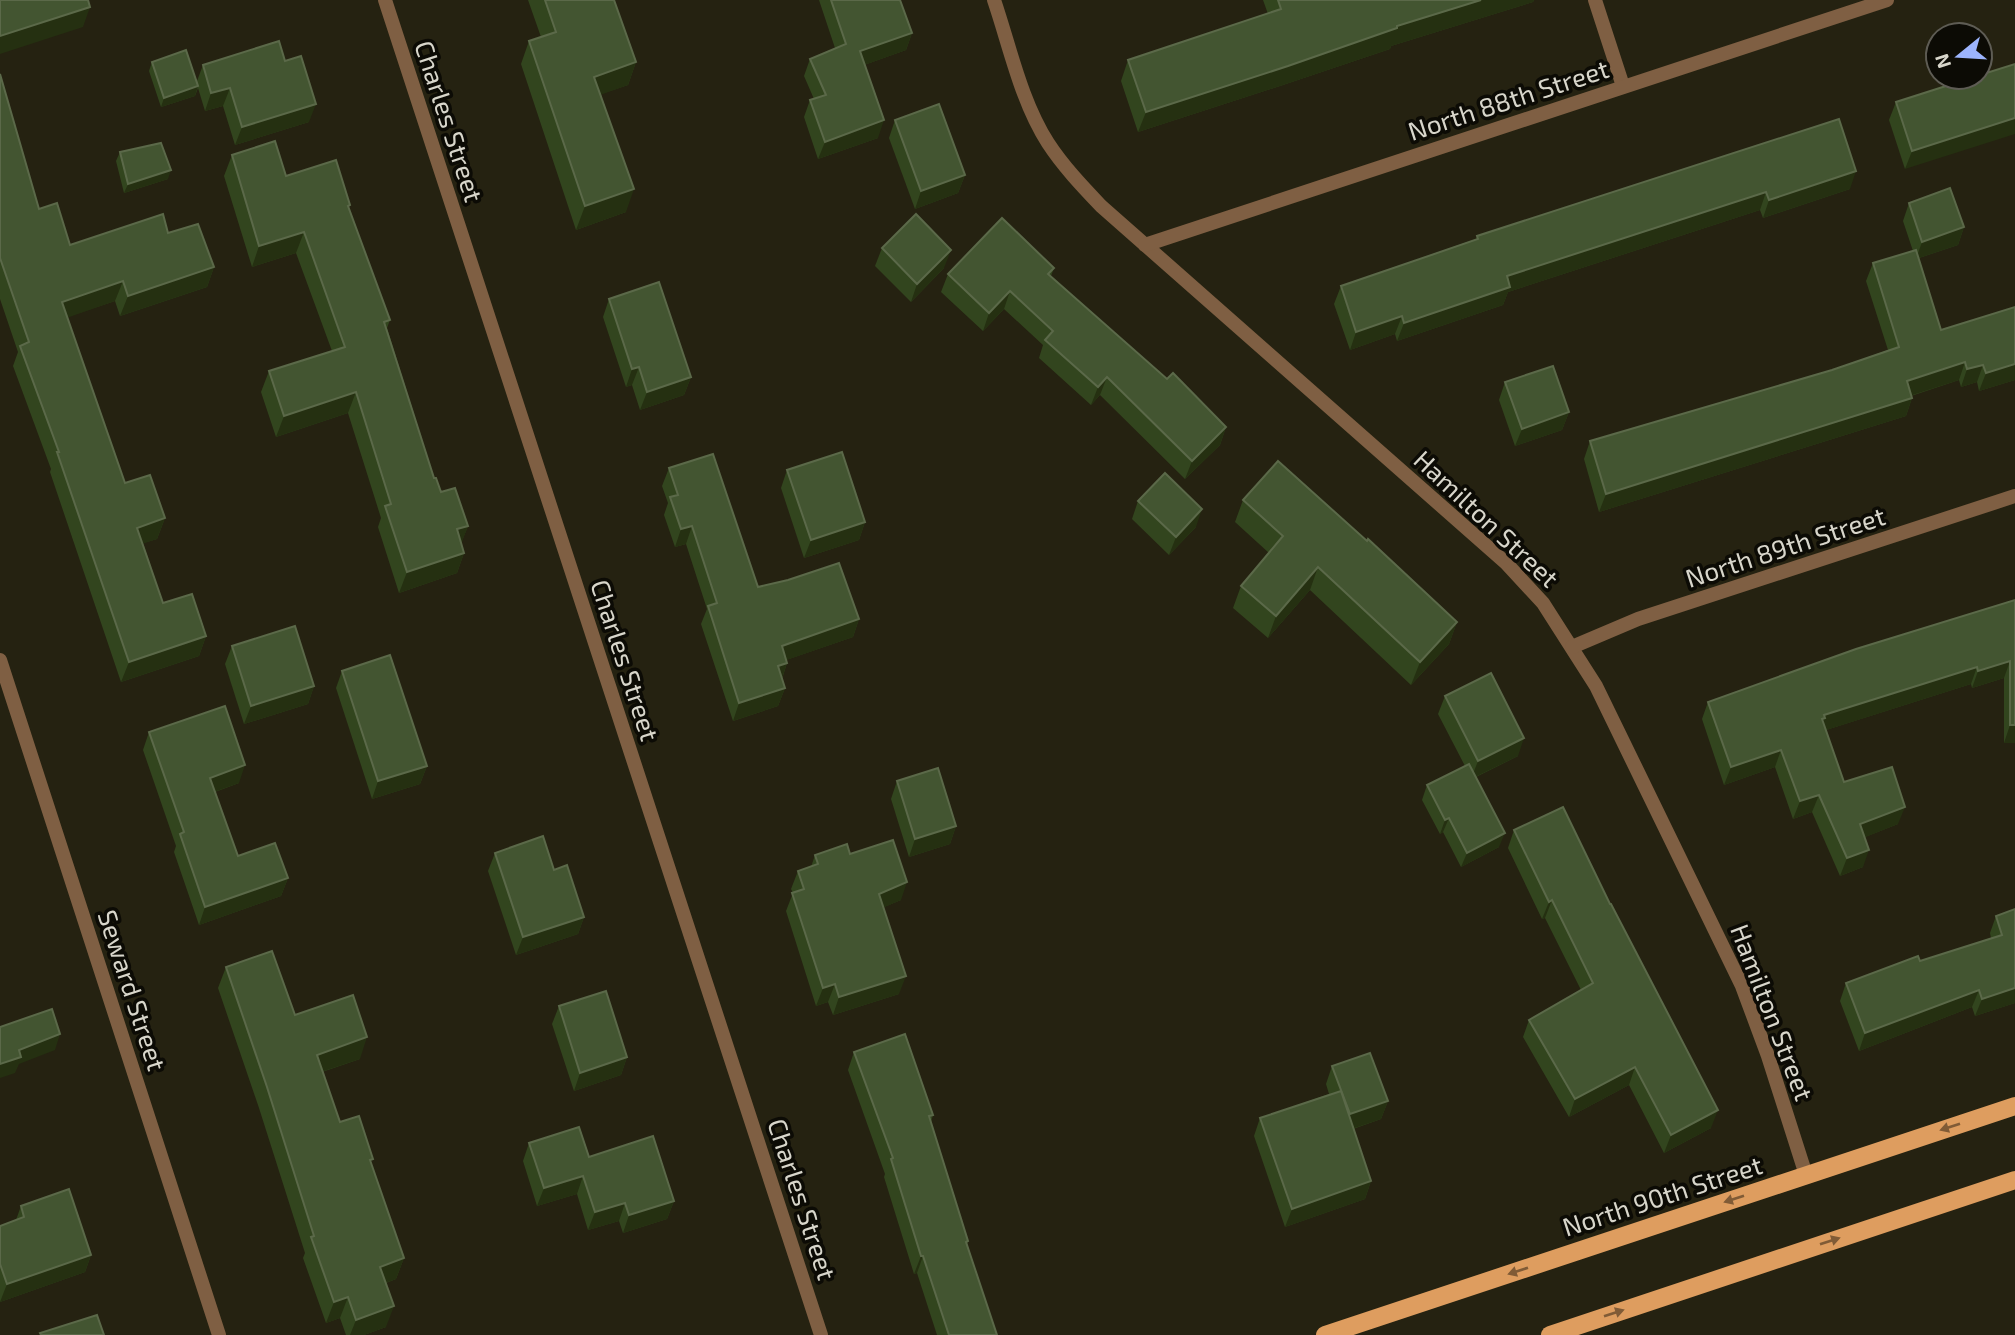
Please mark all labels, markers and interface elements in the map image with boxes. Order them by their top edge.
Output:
north arrow [1924,21,1994,91]
street label: Charles Street [409,37,491,206]
text: N [1929,51,1955,71]
street label: North 88th Street [1404,52,1612,146]
street label: Hamilton Street [1408,443,1566,593]
street label: North 89th Street [1681,499,1889,593]
street label: Charles Street [585,576,667,745]
street label: Seward Street [92,906,174,1074]
street label: Hamilton Street [1725,920,1821,1105]
street label: Charles Street [762,1115,844,1284]
one-way arrow [1940,1122,1961,1133]
street label: North 90th Street [1558,1148,1766,1242]
one-way arrow [1724,1194,1745,1205]
one-way arrow [1820,1236,1841,1246]
one-way arrow [1508,1266,1529,1276]
one-way arrow [1604,1308,1625,1318]

